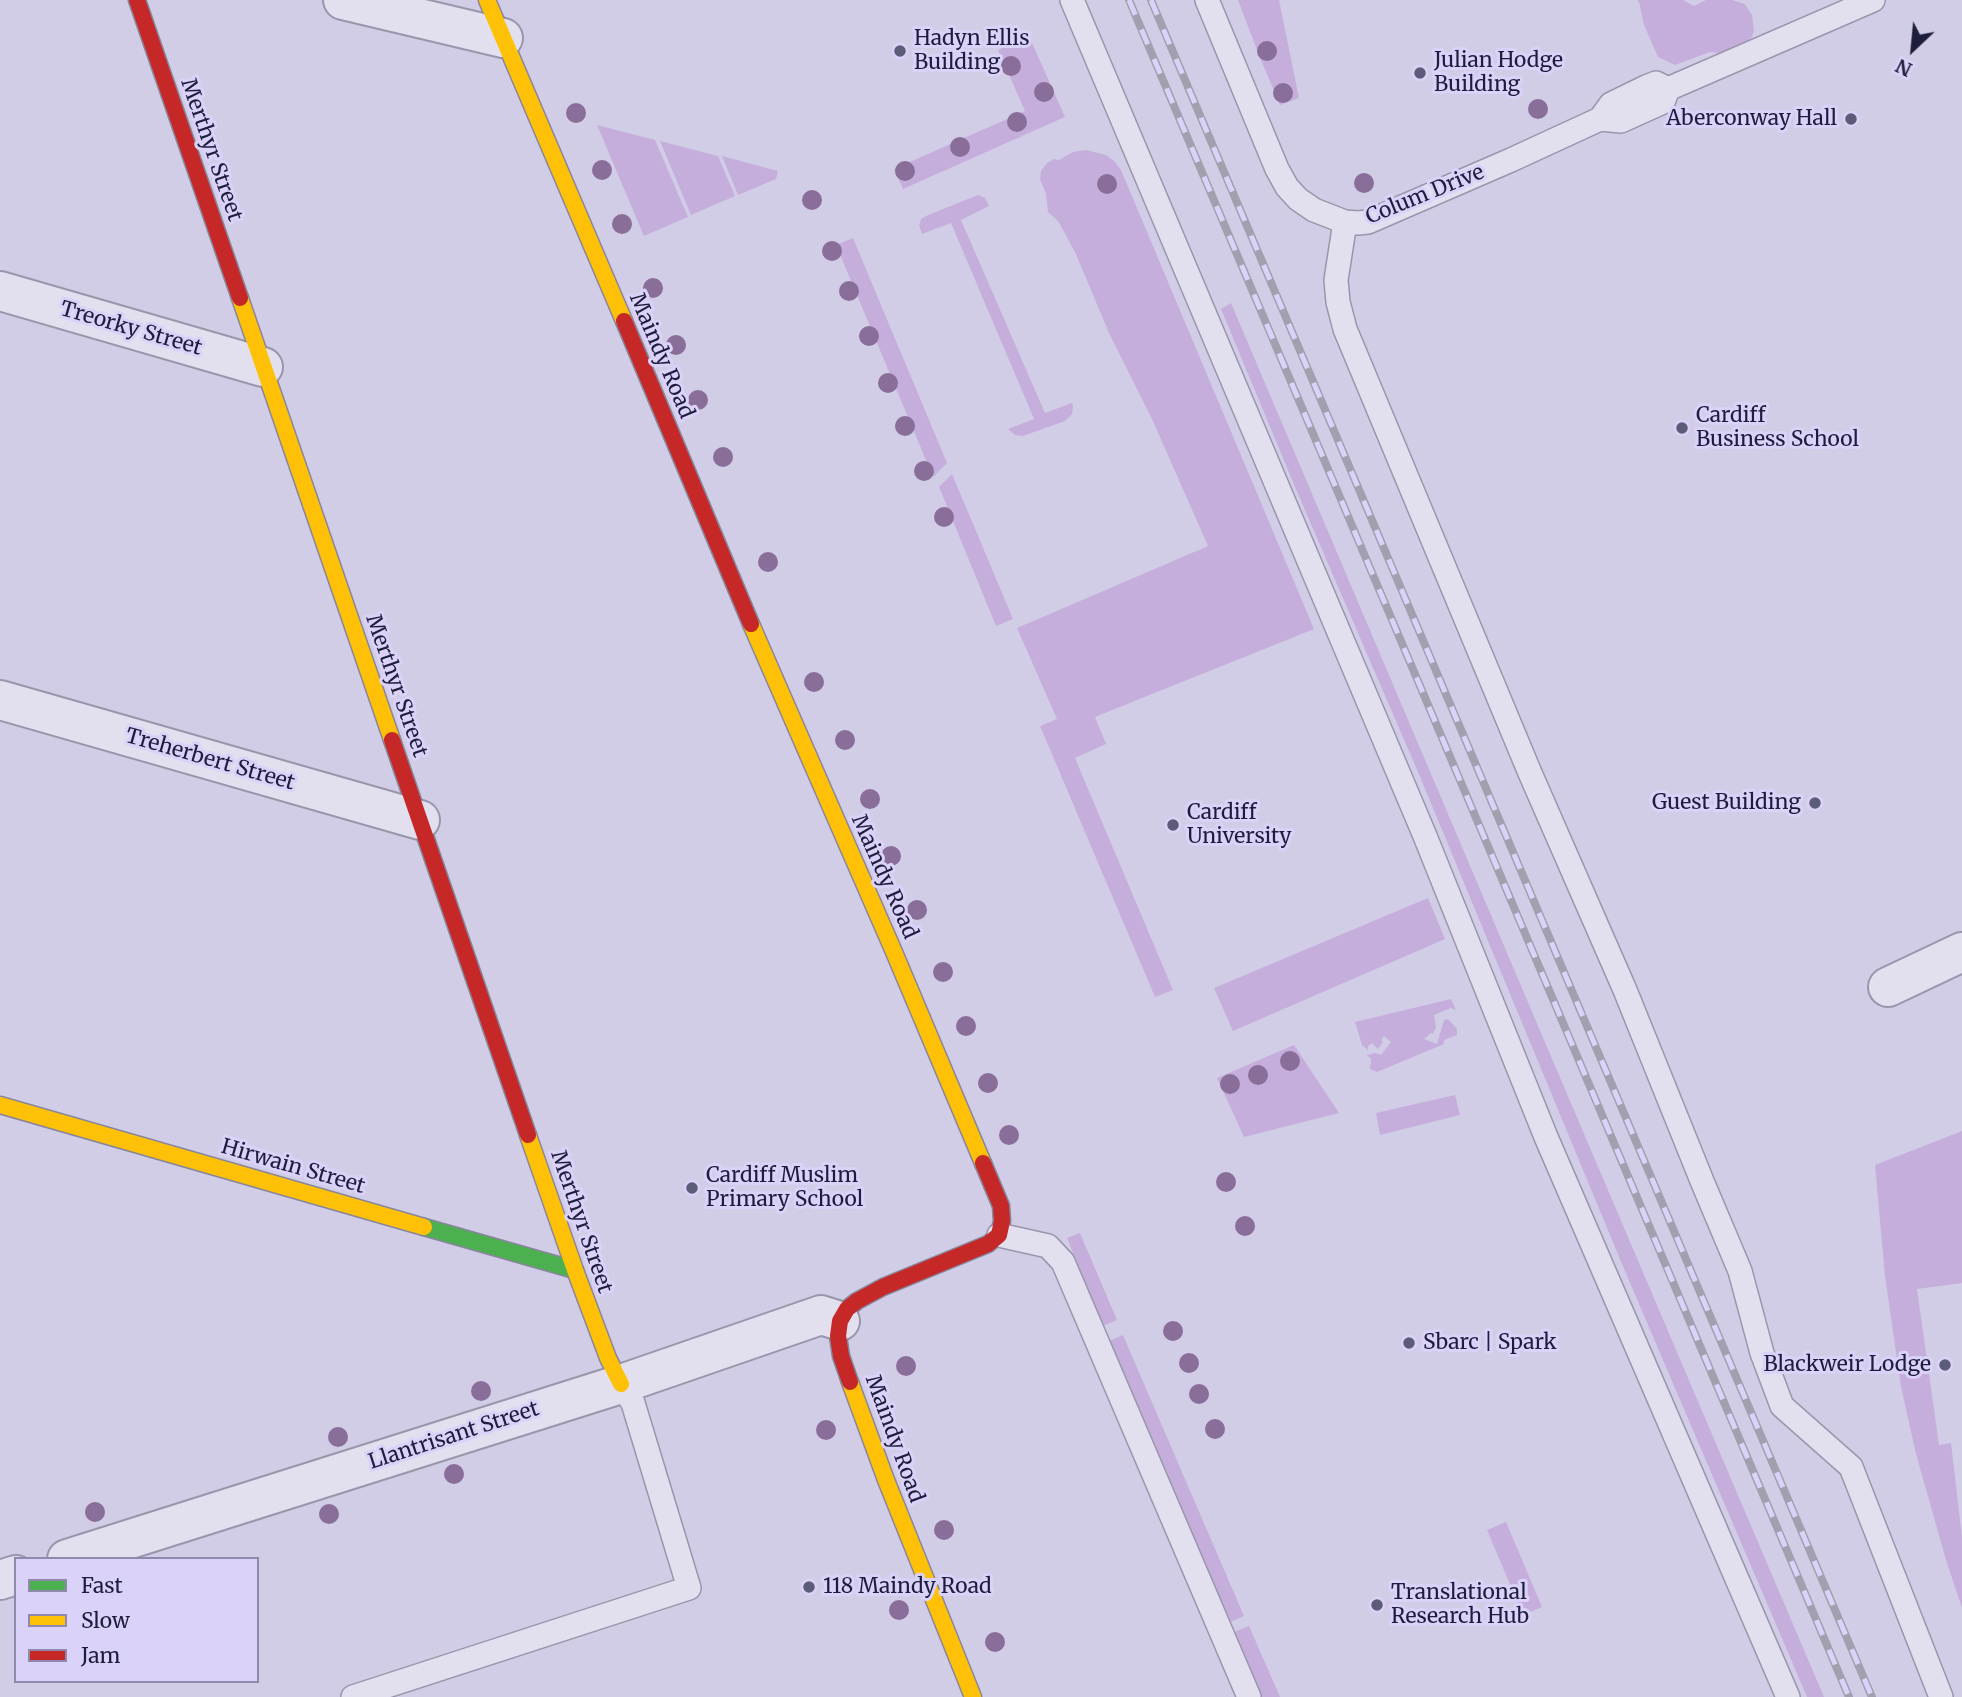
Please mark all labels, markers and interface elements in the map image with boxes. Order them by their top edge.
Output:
north arrow [1878,14,1948,84]
place label: Hadyn Ellis Building [914,26,1029,76]
marker: Hadyn Ellis Building [892,43,908,59]
place label: Julian Hodge Building [1434,48,1563,98]
text: N [1892,54,1916,82]
marker: Julian Hodge Building [1412,65,1428,81]
street label: Merthyr Street [175,75,247,225]
place label: Aberconway Hall [1666,106,1837,132]
marker: Aberconway Hall [1843,111,1859,127]
street label: Colum Drive [1362,160,1488,230]
street label: Maindy Road [623,290,699,422]
street label: Treorky Street [57,297,205,361]
place label: Cardiff Business School [1696,403,1859,453]
marker: Cardiff Business School [1674,420,1690,436]
street label: Merthyr Street [360,611,432,761]
street label: Treherbert Street [122,724,298,796]
place label: Guest Building [1652,790,1801,816]
marker: Guest Building [1807,795,1823,811]
place label: Cardiff University [1187,800,1292,850]
street label: Maindy Road [845,811,923,943]
marker: Cardiff University [1165,817,1181,833]
street label: Hirwain Street [218,1134,368,1200]
street label: Merthyr Street [545,1147,617,1297]
place label: Cardiff Muslim Primary School [706,1163,863,1213]
marker: Cardiff Muslim Primary School [684,1180,700,1196]
place label: Sbarc | Spark [1423,1330,1557,1356]
marker: Sbarc | Spark [1401,1335,1417,1351]
place label: Blackweir Lodge [1764,1352,1931,1378]
marker: Blackweir Lodge [1937,1357,1953,1373]
street label: Maindy Road [859,1372,929,1506]
street label: Llantrisant Street [366,1397,542,1475]
legend [14,1557,259,1683]
text: Fast [81,1572,123,1599]
place label: 118 Maindy Road [823,1574,992,1600]
marker: 118 Maindy Road [801,1579,817,1595]
place label: Translational Research Hub [1391,1580,1529,1630]
marker: Translational Research Hub [1369,1597,1385,1613]
text: Slow [81,1607,130,1634]
text: Jam [81,1642,120,1669]

